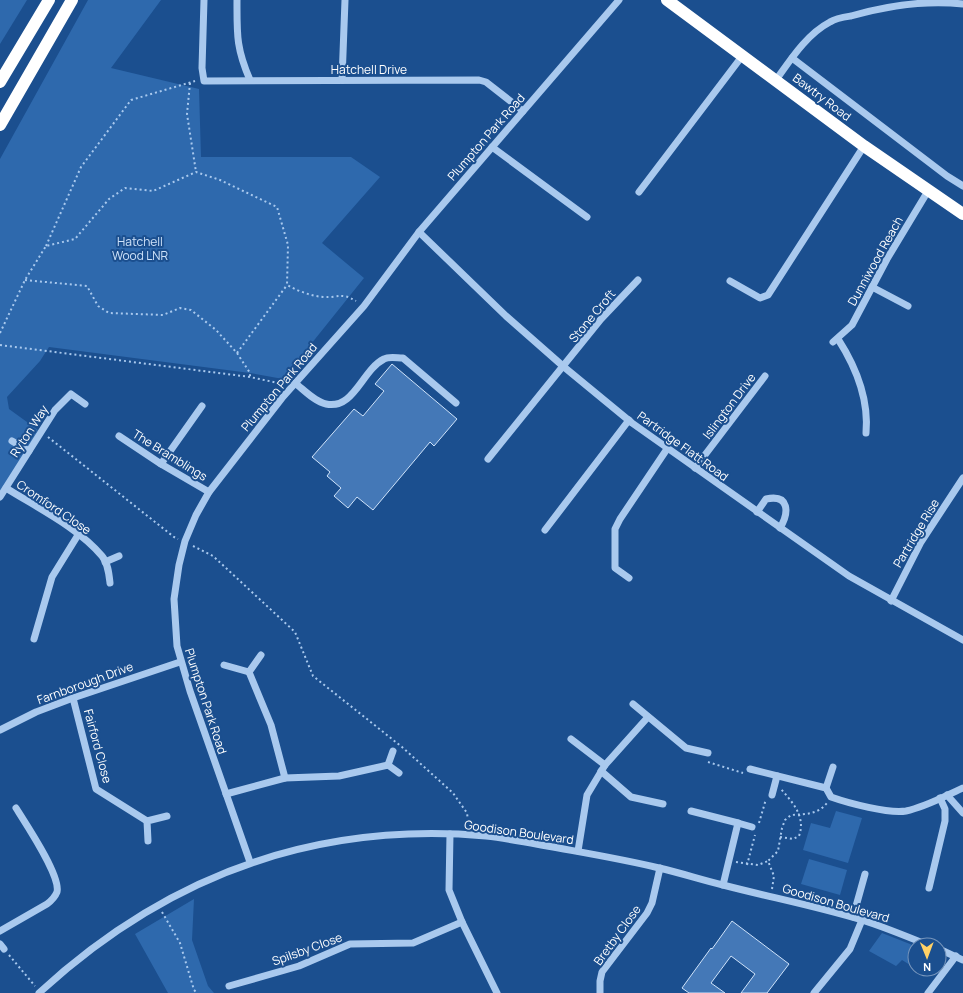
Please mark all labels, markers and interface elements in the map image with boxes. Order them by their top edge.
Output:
street label: Hatchell Drive [331,61,407,78]
street label: Bawtry Road [789,69,855,125]
street label: Plumpton Park Road [443,90,529,184]
street label: Dunniwood Reach [843,213,907,309]
park label: Hatchell Wood LNR [112,233,168,264]
street label: Stone Croft [565,286,619,346]
street label: Plumpton Park Road [237,339,321,435]
street label: Islington Drive [699,370,759,442]
street label: Ryton Way [6,401,53,460]
street label: Partridge Flatt Road [634,407,732,485]
street label: The Bramblings [129,425,211,485]
street label: Cromford Close [13,476,95,538]
street label: Partridge Rise [889,496,943,570]
street label: Plumpton Park Road [181,646,231,756]
street label: Farnborough Drive [35,658,135,708]
street label: Fairford Close [80,707,116,785]
street label: Goodison Boulevard [463,816,575,848]
street label: Goodison Boulevard [781,880,891,926]
street label: Bretby Close [589,901,645,969]
street label: Spilsby Close [269,928,345,970]
north arrow [907,937,947,977]
text: N [923,960,931,975]

